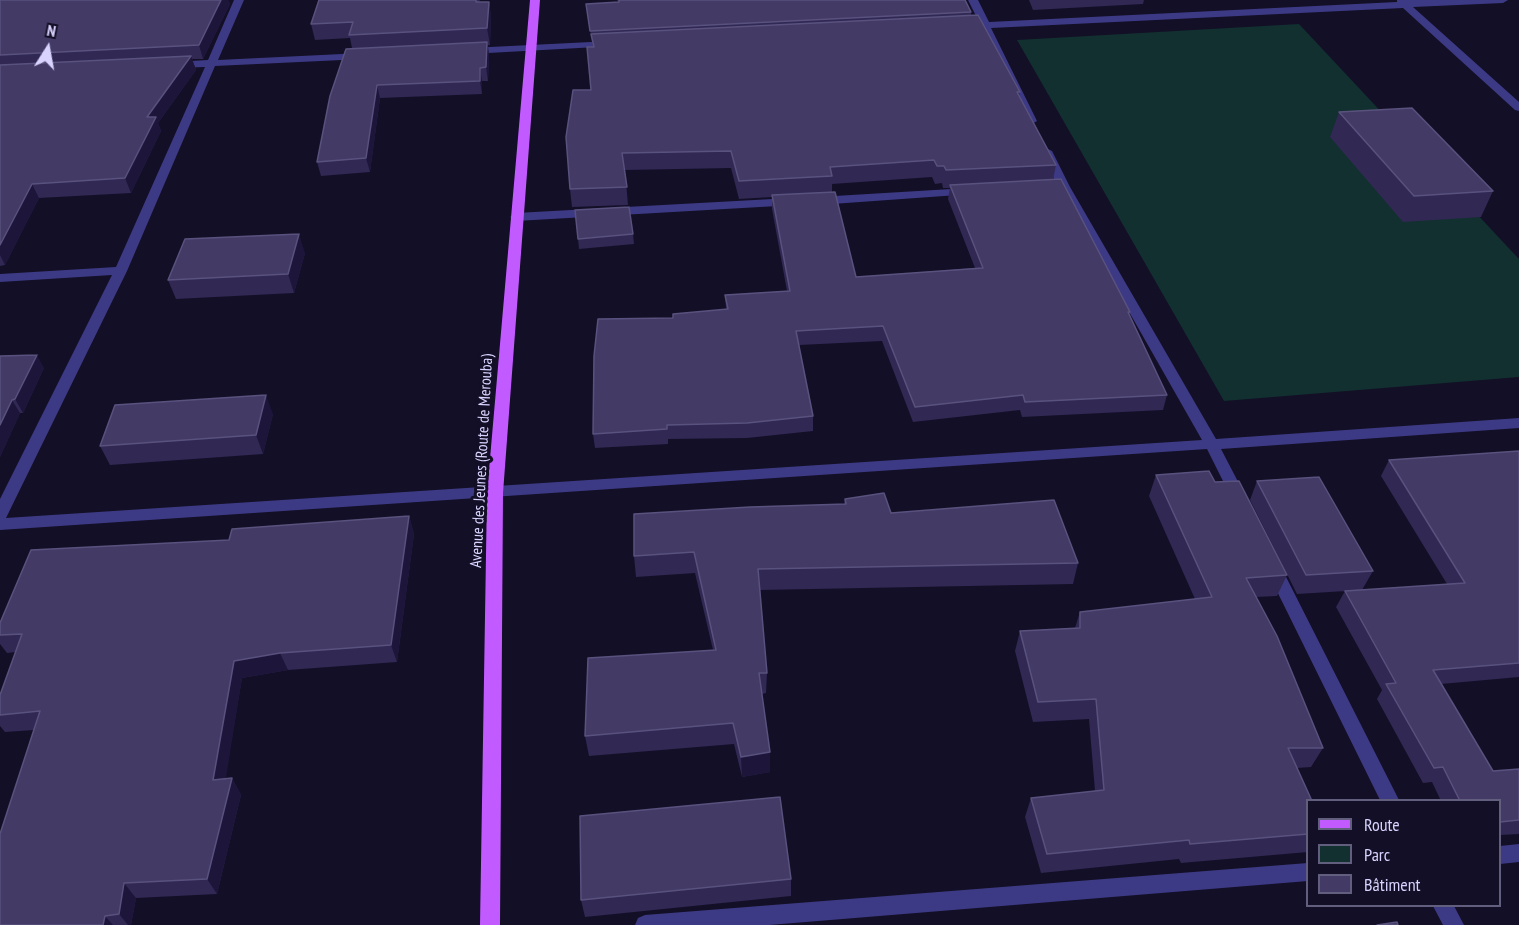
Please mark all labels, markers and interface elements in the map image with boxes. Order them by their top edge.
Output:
north arrow [18,18,78,78]
text: N [45,20,58,41]
street label: Avenue des Jeunes (Route de Merouba) [467,354,497,568]
legend [1306,799,1501,907]
text: Route [1364,813,1400,836]
text: Parc [1364,843,1390,866]
text: Bâtiment [1364,873,1421,896]

